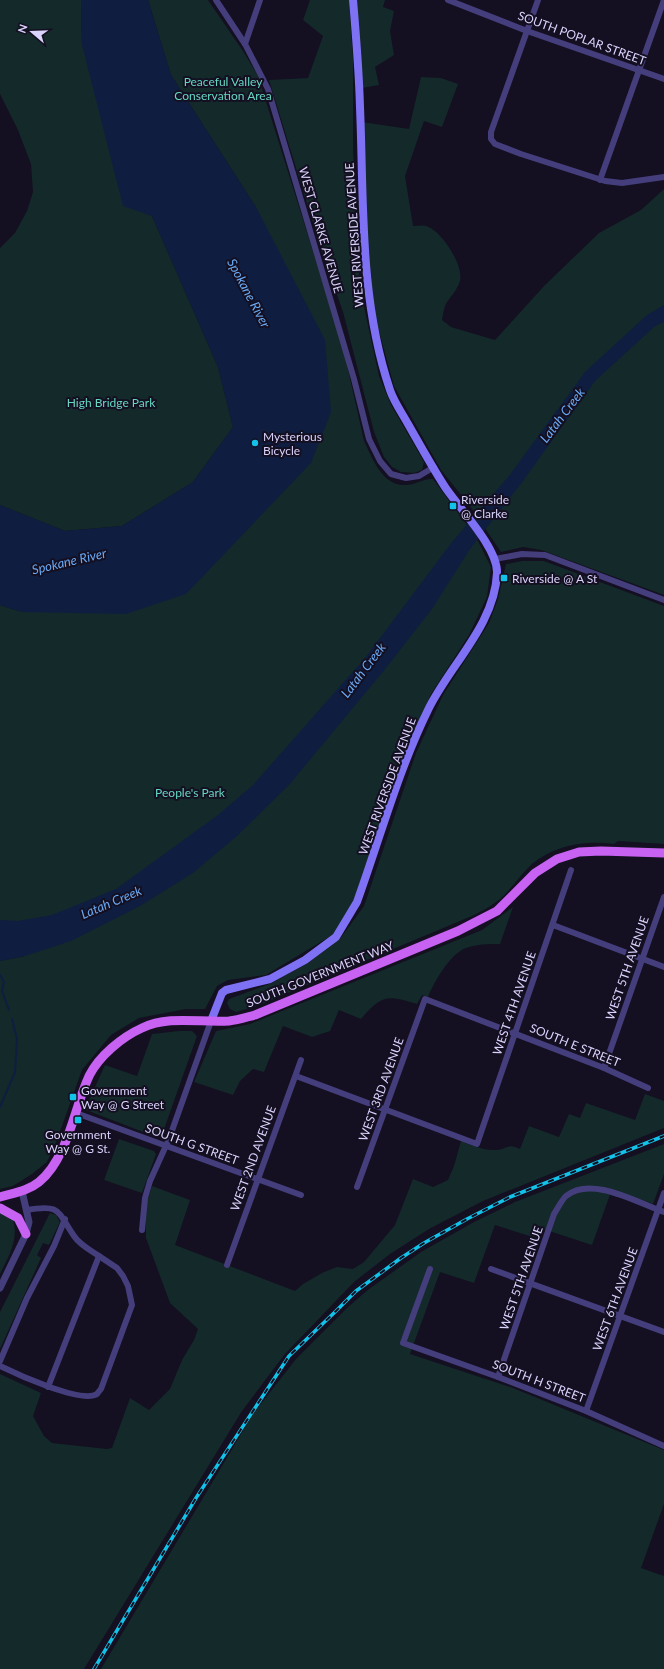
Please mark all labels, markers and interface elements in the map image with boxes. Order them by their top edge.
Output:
street label: SOUTH POPLAR STREET [516,8,648,68]
north arrow [12,12,52,52]
text: N [15,22,30,35]
park label: Peaceful Valley Conservation Area [174,74,272,103]
street label: WEST RIVERSIDE AVENUE [341,162,367,308]
street label: WEST CLARKE AVENUE [296,165,346,295]
water label: Spokane River [224,256,274,331]
water label: Latah Creek [536,384,588,446]
park label: High Bridge Park [67,395,156,410]
place label: Mysterious Bicycle [263,429,322,458]
marker: Mysterious Bicycle [250,438,260,448]
place label: Riverside @ Clarke [461,492,509,521]
marker: Riverside @ Clarke [448,501,458,511]
water label: Spokane River [30,545,108,577]
place label: Riverside @ A St [512,571,598,586]
marker: Riverside @ A St [499,573,509,583]
water label: Latah Creek [337,639,389,701]
street label: WEST RIVERSIDE AVENUE [355,715,419,857]
park label: People's Park [155,785,226,800]
water label: Latah Creek [78,882,145,922]
street label: WEST 5TH AVENUE [602,914,652,1022]
street label: SOUTH GOVERNMENT WAY [244,937,396,1010]
street label: WEST 4TH AVENUE [489,949,539,1057]
street label: SOUTH E STREET [528,1020,622,1070]
street label: WEST 3RD AVENUE [355,1035,407,1143]
place label: Government Way @ G Street [81,1083,165,1112]
marker: Government Way @ G Street [68,1092,78,1102]
street label: WEST 2ND AVENUE [227,1103,279,1213]
marker: Government Way @ G St. [73,1115,83,1125]
street label: SOUTH G STREET [143,1120,241,1168]
place label: Government Way @ G St. [45,1127,112,1156]
street label: WEST 5TH AVENUE [496,1224,546,1332]
street label: WEST 6TH AVENUE [589,1245,641,1353]
street label: SOUTH H STREET [490,1356,588,1406]

